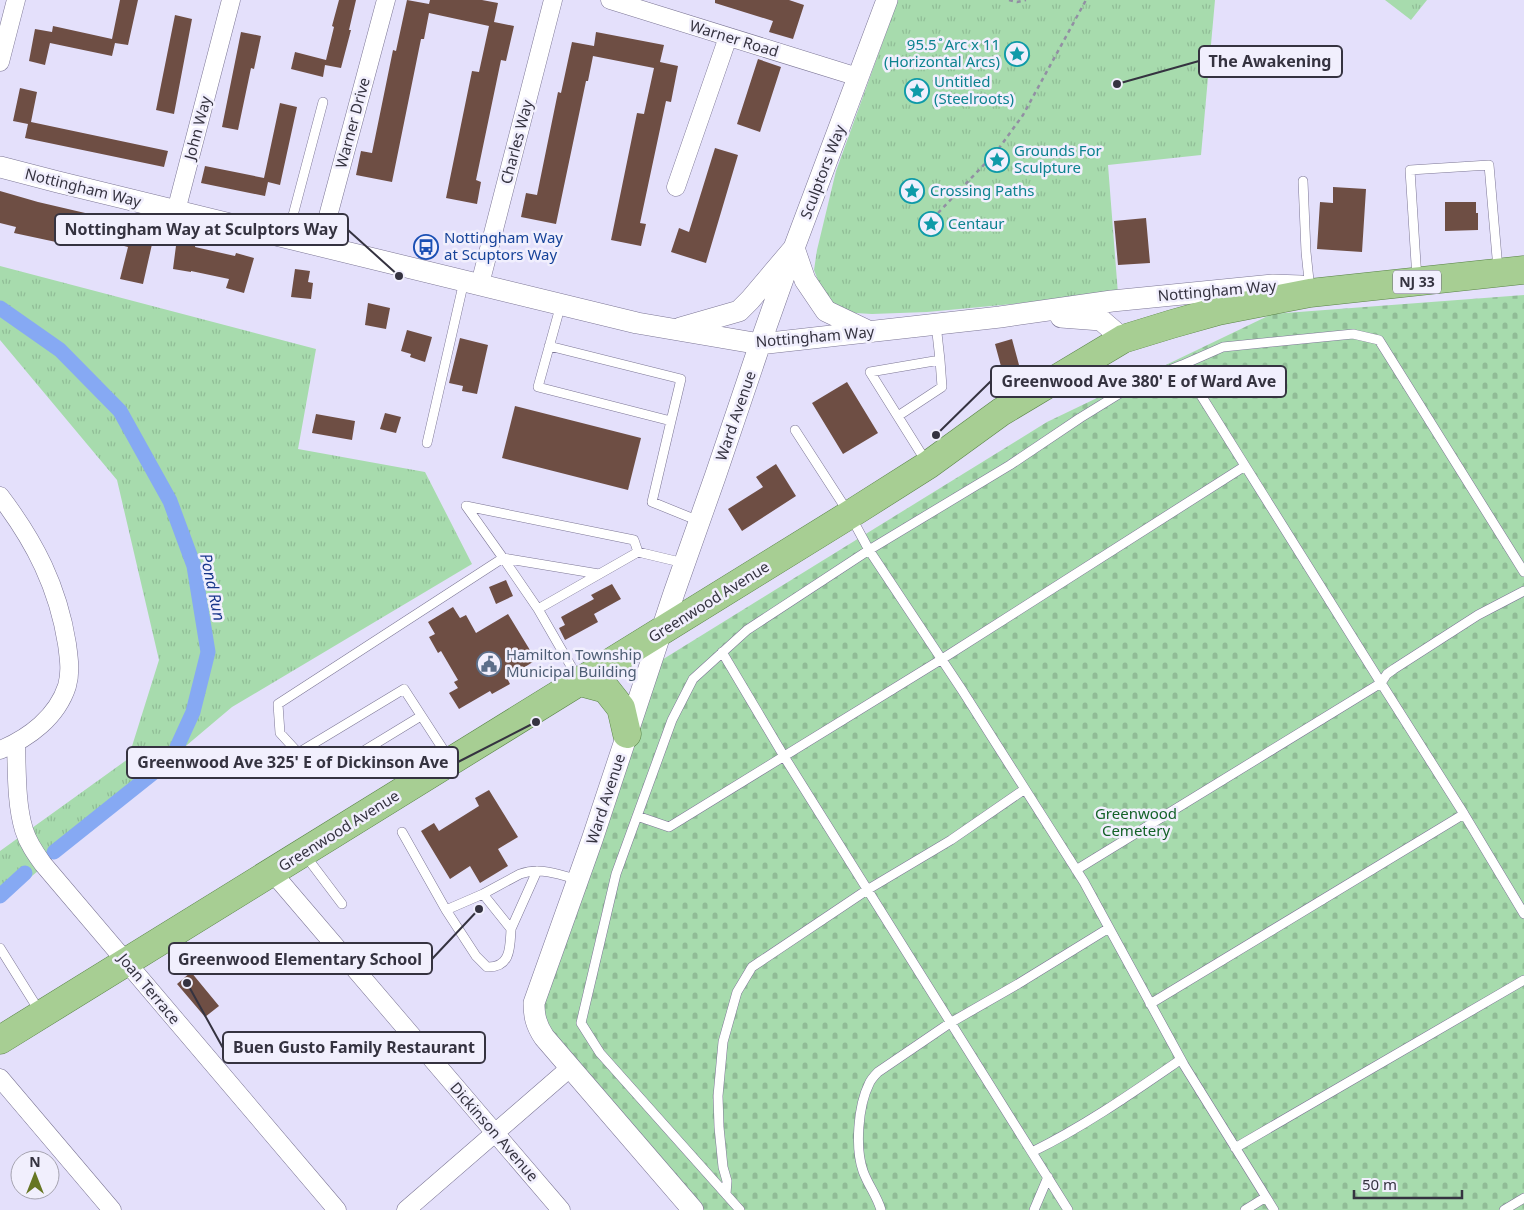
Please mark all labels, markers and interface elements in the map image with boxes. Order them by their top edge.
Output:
street label: Warner Road [687,15,781,61]
place label: 95.5 ̊ Arc x 11 (Horizontal Arcs) [884,34,1000,71]
place icon: 95.5 ̊ Arc x 11 (Horizontal Arcs) [1004,41,1030,67]
callout: The Awakening [1199,46,1342,77]
text: The Awakening [1209,50,1331,72]
place label: Untitled (Steelroots) [934,71,1014,108]
street label: Warner Drive [330,75,374,170]
place icon: Untitled (Steelroots) [904,78,930,104]
street label: John Way [178,93,215,164]
street label: Charles Way [495,97,537,186]
street label: Sculptors Way [795,121,849,222]
place label: Grounds For Sculpture [1014,140,1102,177]
place icon: Grounds For Sculpture [984,147,1010,173]
street label: Nottingham Way [23,163,144,211]
place icon: Crossing Paths [899,178,925,204]
place label: Crossing Paths [930,180,1034,200]
place icon: Centaur [918,211,944,237]
place label: Centaur [948,213,1005,233]
callout: Nottingham Way at Sculptors Way [55,214,348,245]
text: Nottingham Way at Sculptors Way [64,218,338,240]
place label: Nottingham Way at Scuptors Way [444,227,563,264]
bus stop icon: Nottingham Way at Scuptors Way [413,234,439,260]
road number: NJ 33 [1393,270,1441,294]
street label: Nottingham Way [1157,275,1277,305]
street label: Nottingham Way [755,321,875,351]
callout: Greenwood Ave 380' E of Ward Ave [991,366,1286,397]
street label: Ward Avenue [710,368,760,463]
text: Greenwood Ave 380' E of Ward Ave [1002,370,1276,392]
water label: Pond Run [195,551,231,623]
street label: Greenwood Avenue [644,556,773,646]
place label: Hamilton Township Municipal Building [506,644,642,681]
public building icon: Hamilton Township Municipal Building [476,651,502,677]
callout: Greenwood Ave 325' E of Dickinson Ave [127,747,458,778]
text: Greenwood Ave 325' E of Dickinson Ave [137,751,449,773]
street label: Ward Avenue [581,751,629,846]
street label: Greenwood Avenue [274,785,403,875]
park label: Greenwood Cemetery [1095,803,1177,840]
callout: Greenwood Elementary School [169,943,432,974]
street label: Joan Terrace [113,947,185,1028]
text: Greenwood Elementary School [178,948,422,970]
callout: Buen Gusto Family Restaurant [223,1032,485,1063]
text: Buen Gusto Family Restaurant [233,1036,475,1058]
street label: Dickinson Avenue [446,1078,543,1185]
north arrow [10,1150,60,1200]
text: N [29,1152,41,1171]
scale bar [1354,1168,1462,1200]
text: 50 m [1362,1174,1397,1194]

